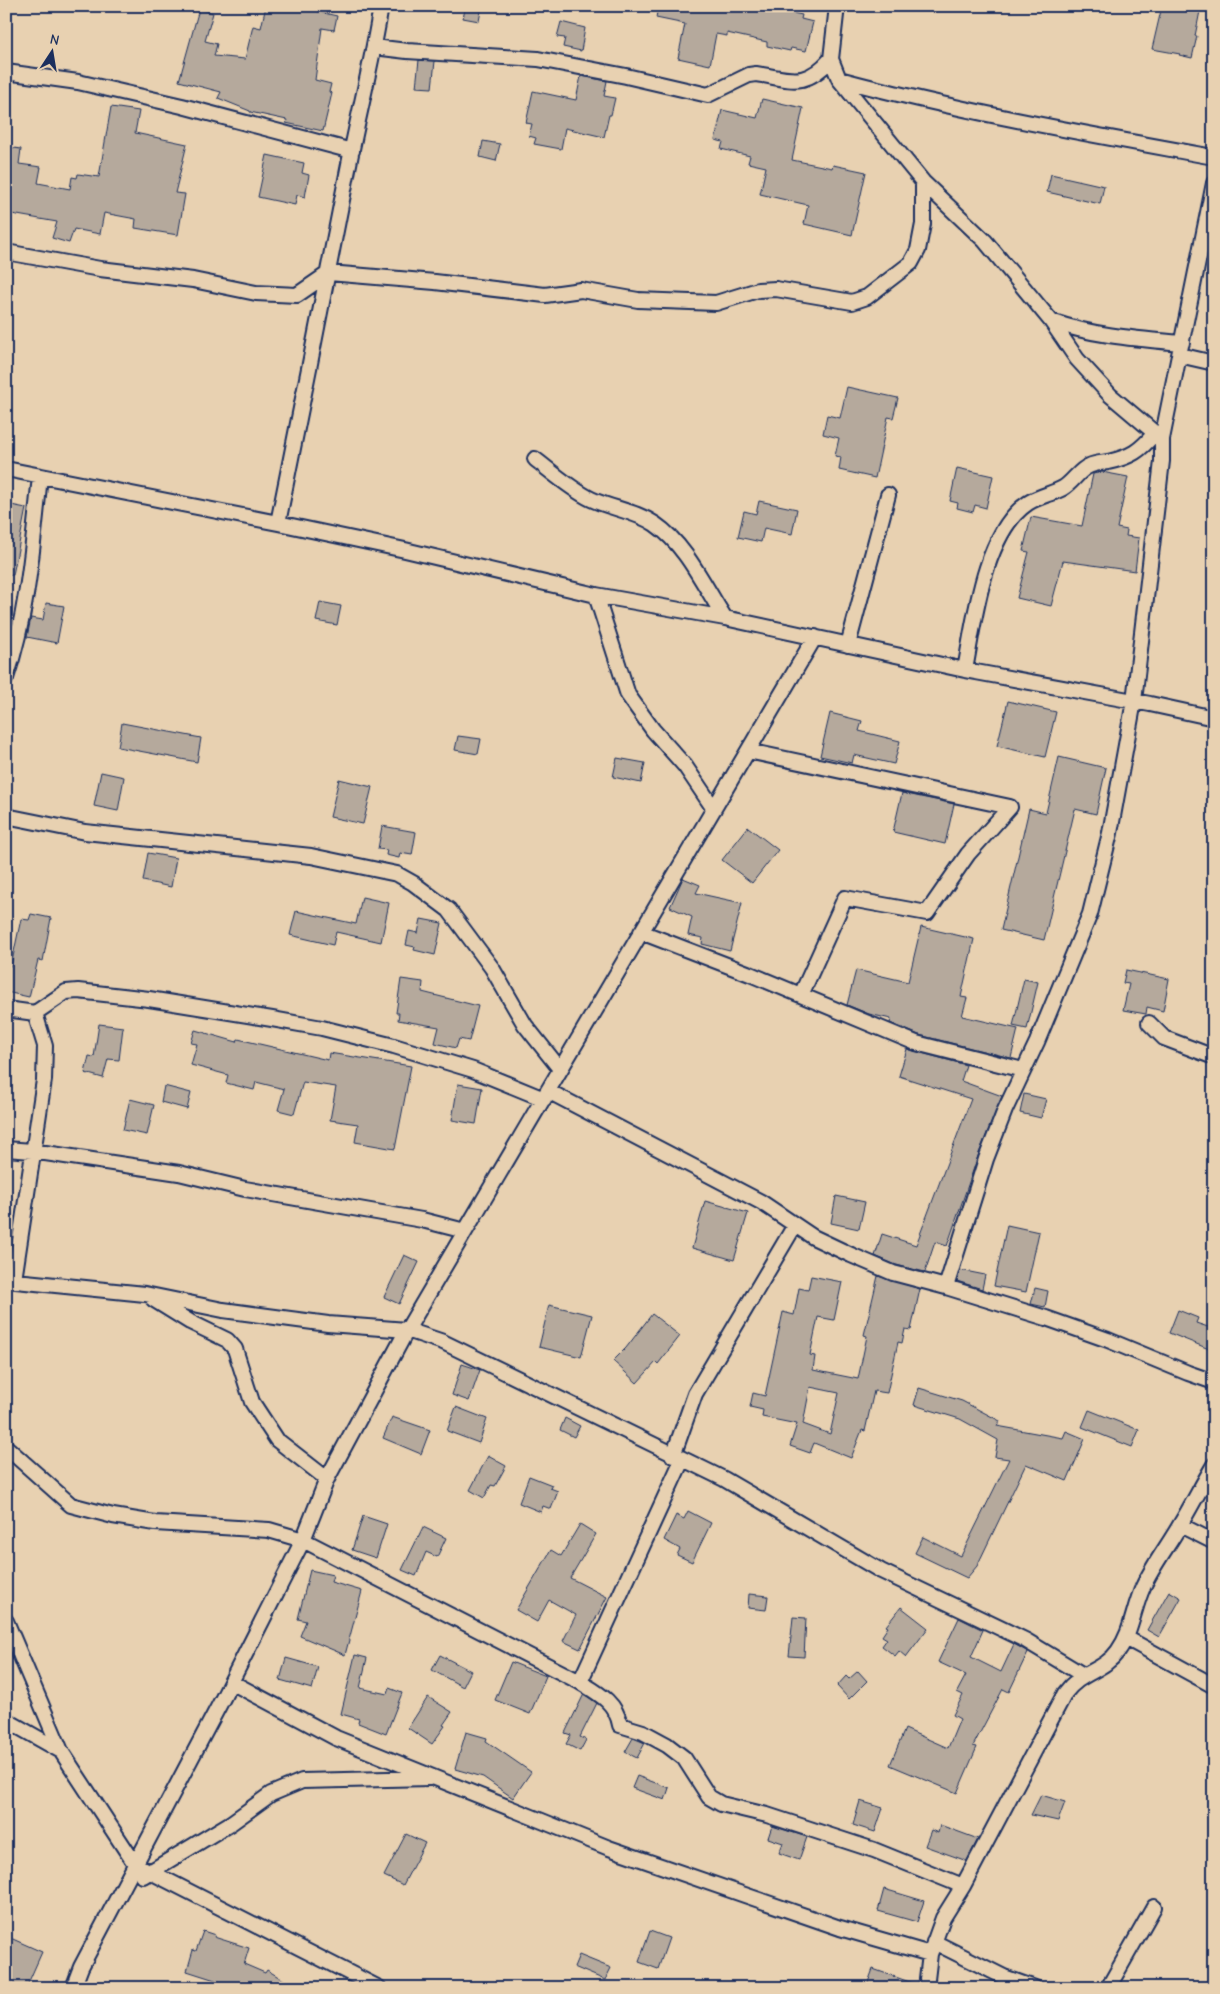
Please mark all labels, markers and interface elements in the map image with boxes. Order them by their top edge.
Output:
north arrow [28,28,78,78]
text: N [48,31,61,49]

